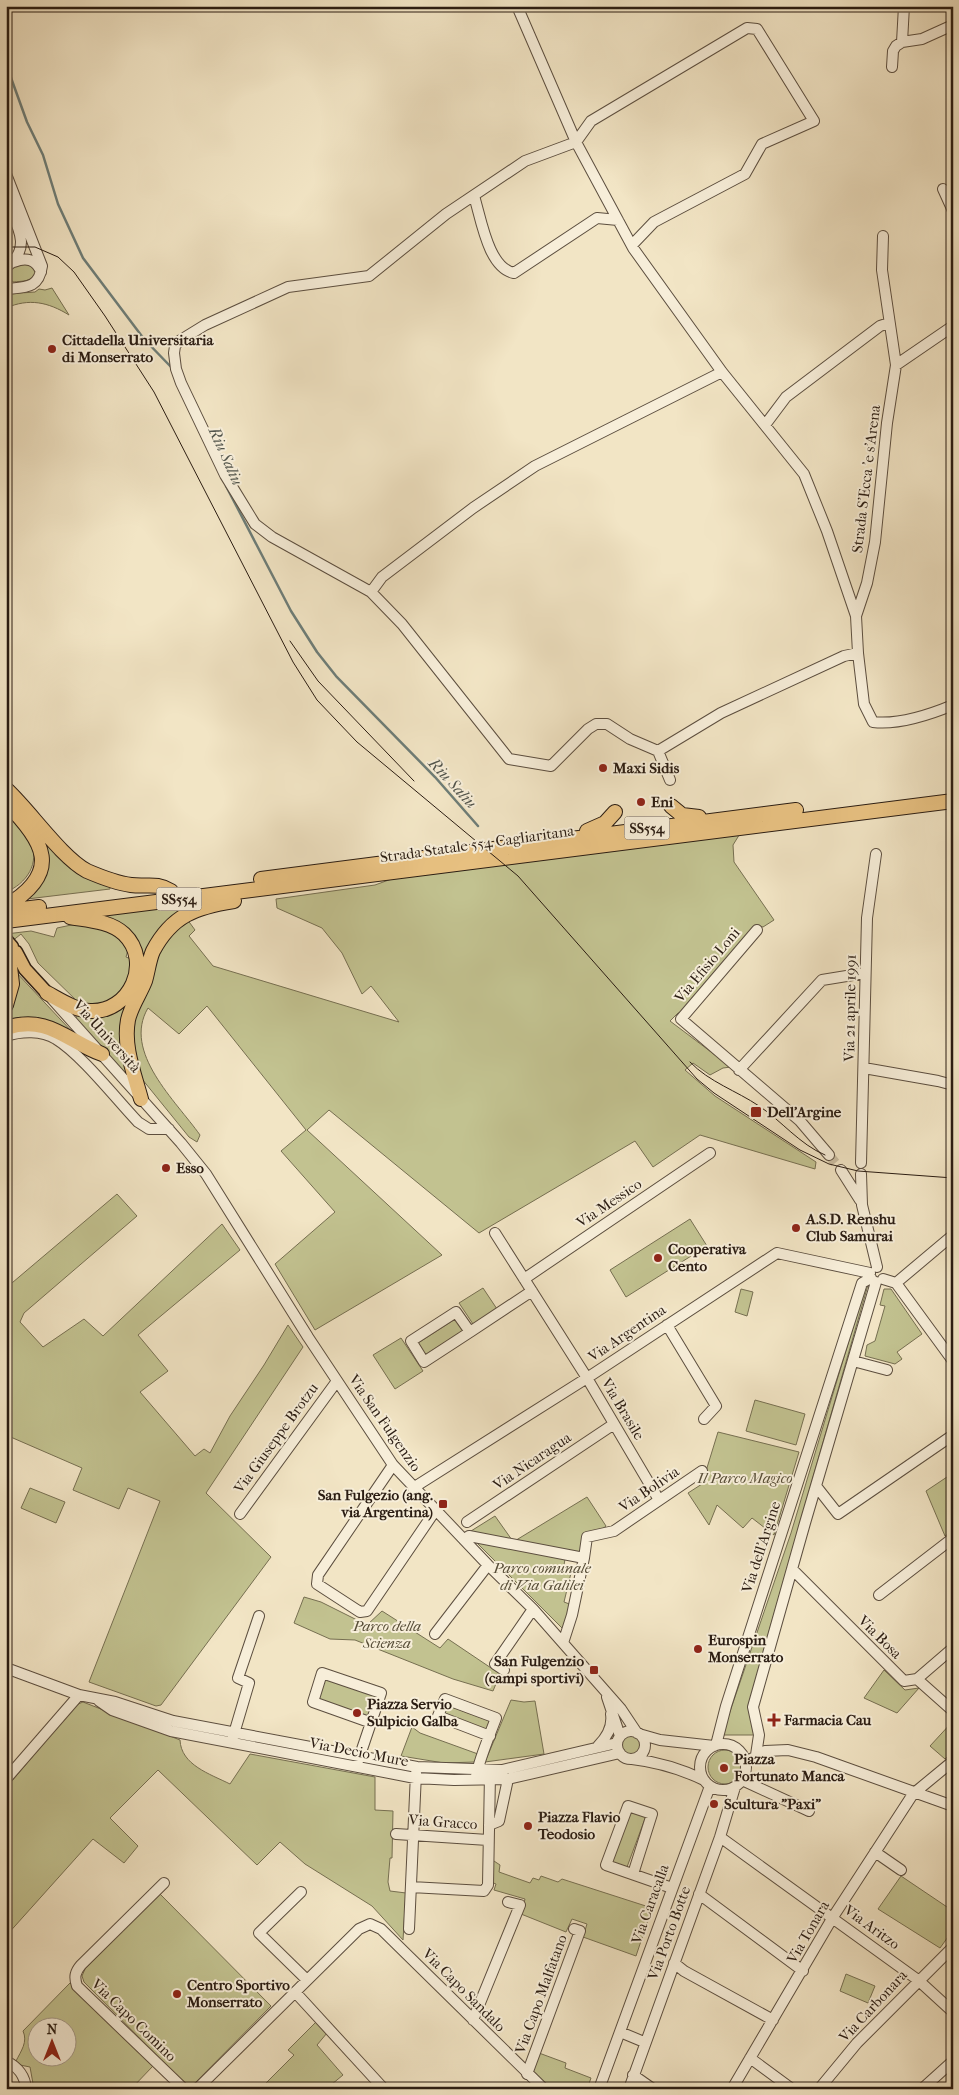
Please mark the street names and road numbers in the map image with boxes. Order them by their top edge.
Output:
street label: Strada S'Ecca 'e s'Arena [848,403,884,554]
road number: SS554 [624,816,670,840]
street label: Strada Statale 554 Cagliaritana [379,821,576,867]
road number: SS554 [156,888,202,911]
street label: Via Efisio Loni [670,923,744,1007]
street label: Via 21 aprile 1991 [840,954,860,1063]
street label: Via Università [69,995,145,1077]
street label: Via Messico [572,1174,645,1232]
street label: Via Argentina [584,1300,670,1366]
street label: Via San Fulgenzio [344,1370,425,1475]
street label: Via Brasile [597,1374,649,1444]
street label: Via Giuseppe Brotzu [229,1379,322,1497]
street label: Via Nicaragua [489,1428,575,1494]
street label: Via Bolivia [615,1462,683,1516]
street label: Via dell'Argine [737,1498,784,1596]
street label: Via Bosa [854,1611,906,1663]
street label: Via Decio Mure [307,1733,411,1771]
street label: Via Gracco [407,1811,478,1833]
street label: Via Caracalla [627,1861,673,1947]
street label: Via Porto Botte [643,1883,695,1983]
street label: Via Tonara [782,1896,834,1967]
street label: Via Aritzo [840,1900,904,1953]
street label: Via Capo Malfatano [511,1932,571,2057]
street label: Via Capo Sandalo [418,1944,510,2036]
street label: Via Carbonara [834,1965,912,2047]
street label: Via Capo Comino [87,1974,180,2065]

